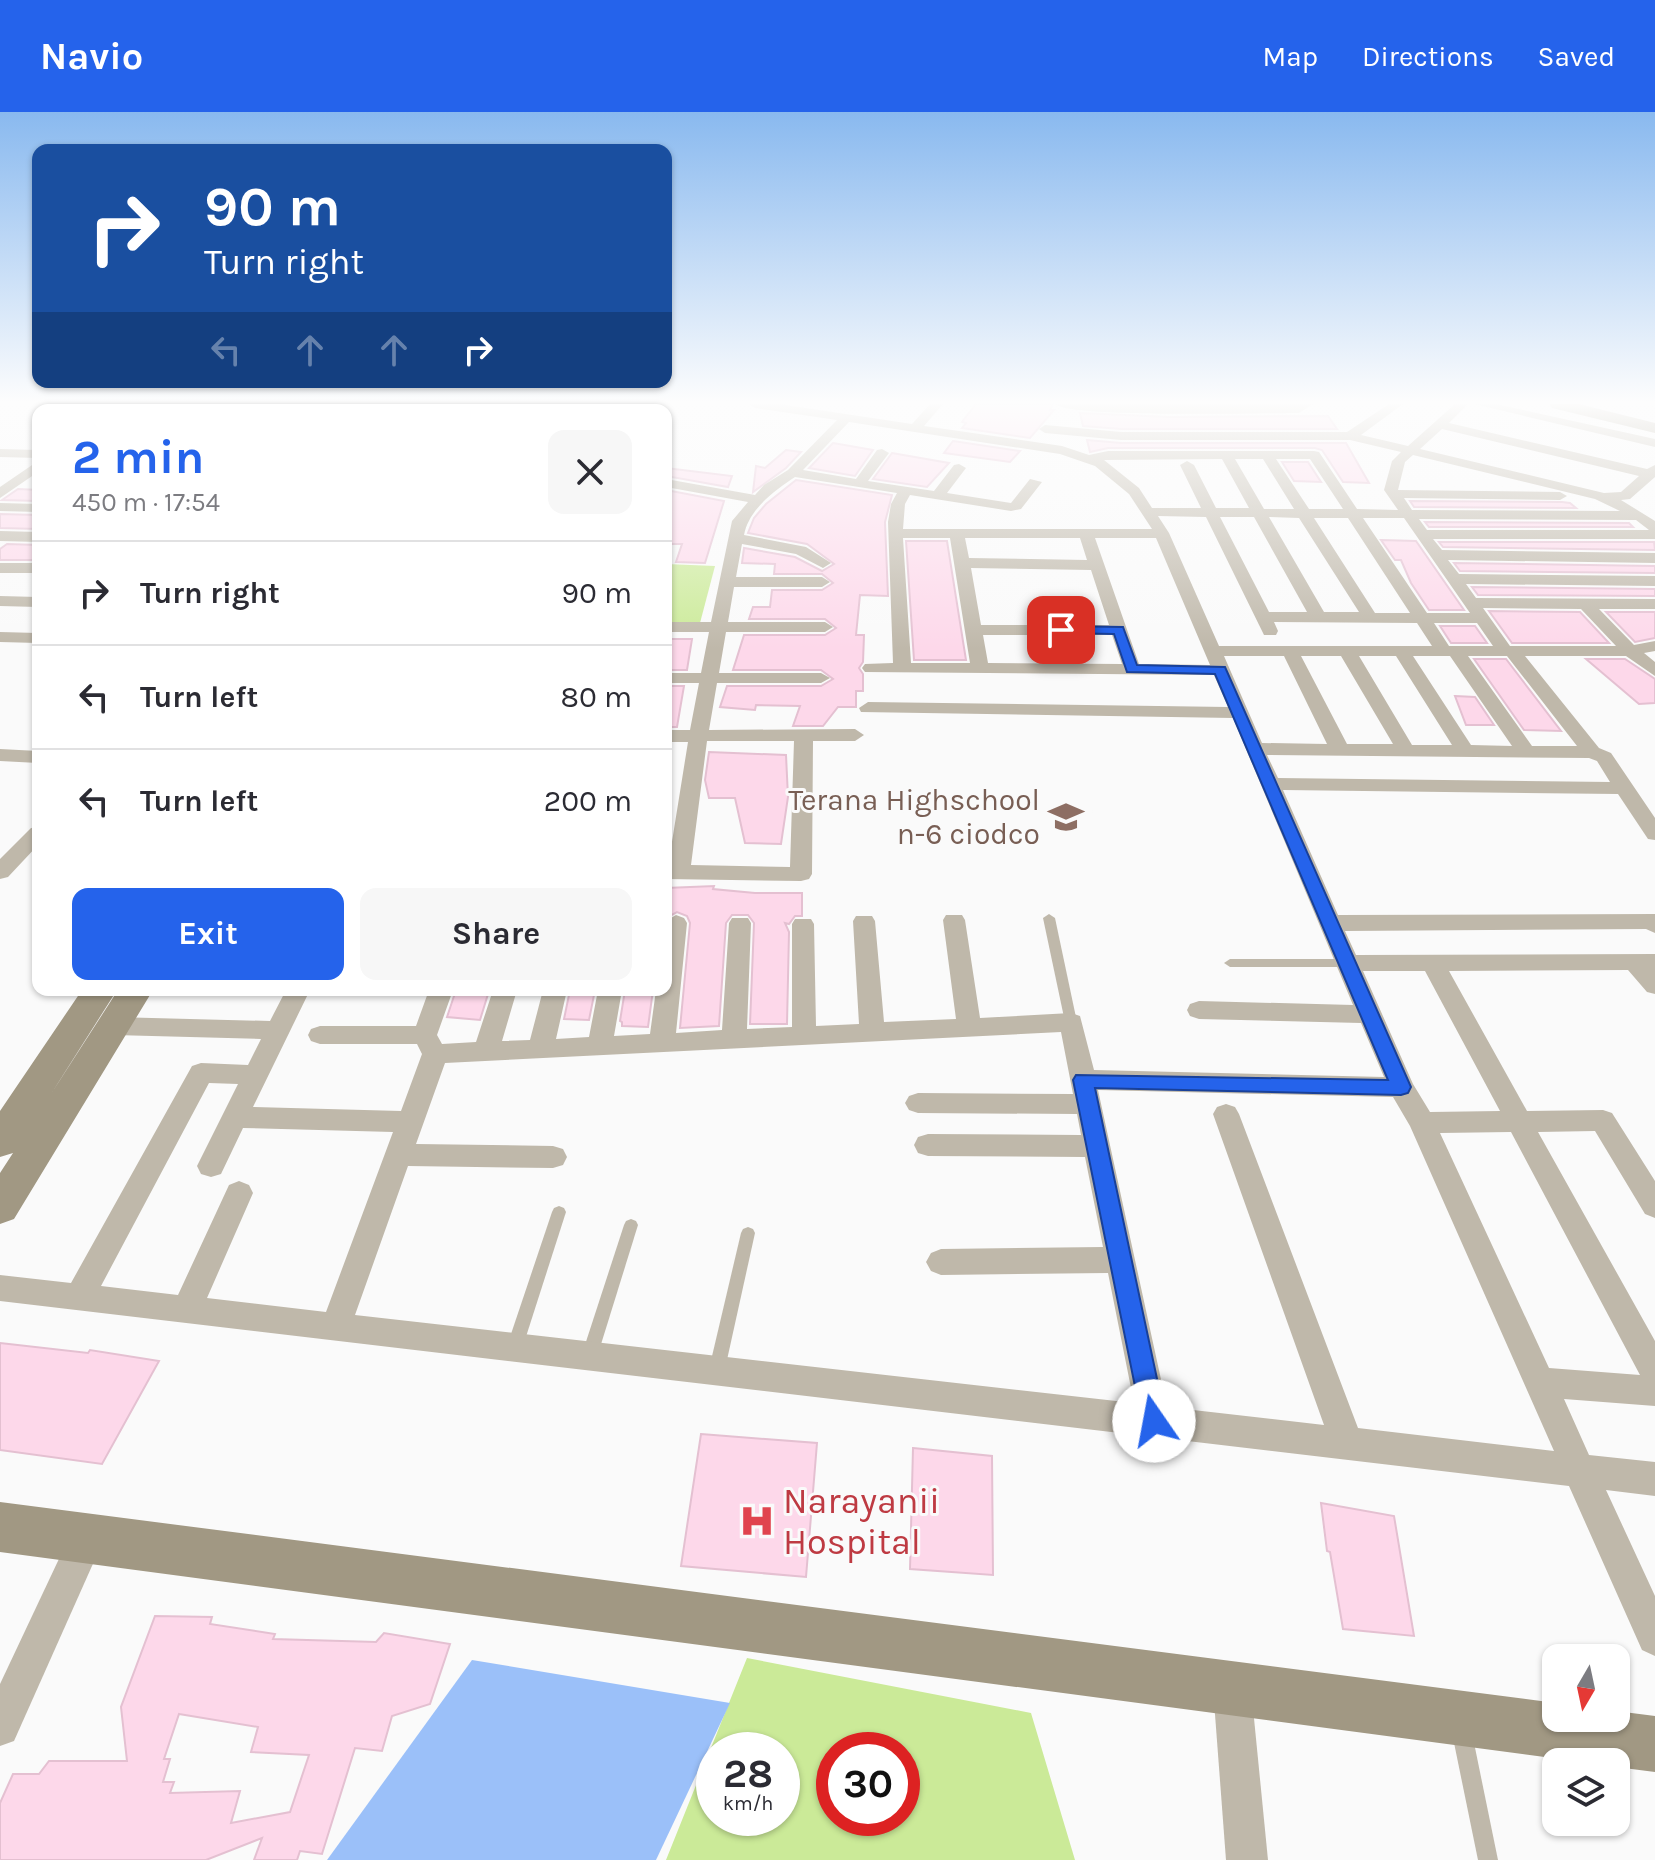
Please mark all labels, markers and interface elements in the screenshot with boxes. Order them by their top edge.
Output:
text: Navio [40,34,143,79]
text: Map [1263,40,1318,73]
text: Directions [1362,40,1494,73]
text: Saved [1538,40,1615,73]
text: 90 m [204,174,341,239]
icon: right [72,176,176,280]
text: Turn right [204,241,364,283]
icon: left [204,328,248,372]
icon: ahead [288,328,332,372]
icon: ahead [372,328,416,372]
icon: right [456,328,500,372]
text: 2 min [72,429,204,485]
button: close [548,430,632,514]
text: 450 m · 17:54 [72,487,220,518]
icon: right [72,571,116,615]
text: Turn right [140,575,280,611]
text: 90 m [562,575,632,611]
pin [1027,596,1095,664]
icon: arrive [1039,608,1083,652]
icon: left [72,675,116,719]
text: Turn left [140,679,258,715]
text: 80 m [561,679,632,715]
icon: left [72,779,116,823]
place label: Terana Highschool n-6 ciodco [788,782,1040,852]
text: Turn left [140,783,258,819]
text: 200 m [544,783,632,819]
school or university icon: Terana Highschool n-6 ciodco [1047,798,1085,836]
button: Exit [72,888,344,980]
button: Share [360,888,632,980]
position arrow [1112,1379,1196,1463]
place label: Narayanii Hospital [783,1480,940,1563]
hospital icon: Narayanii Hospital [738,1502,776,1540]
north arrow [1542,1644,1630,1732]
map controls [1542,1644,1630,1836]
speed limit sign: 30 [816,1732,920,1836]
button: layers [1542,1748,1630,1836]
text: 28 [723,1750,773,1797]
text: km/h [723,1792,773,1815]

